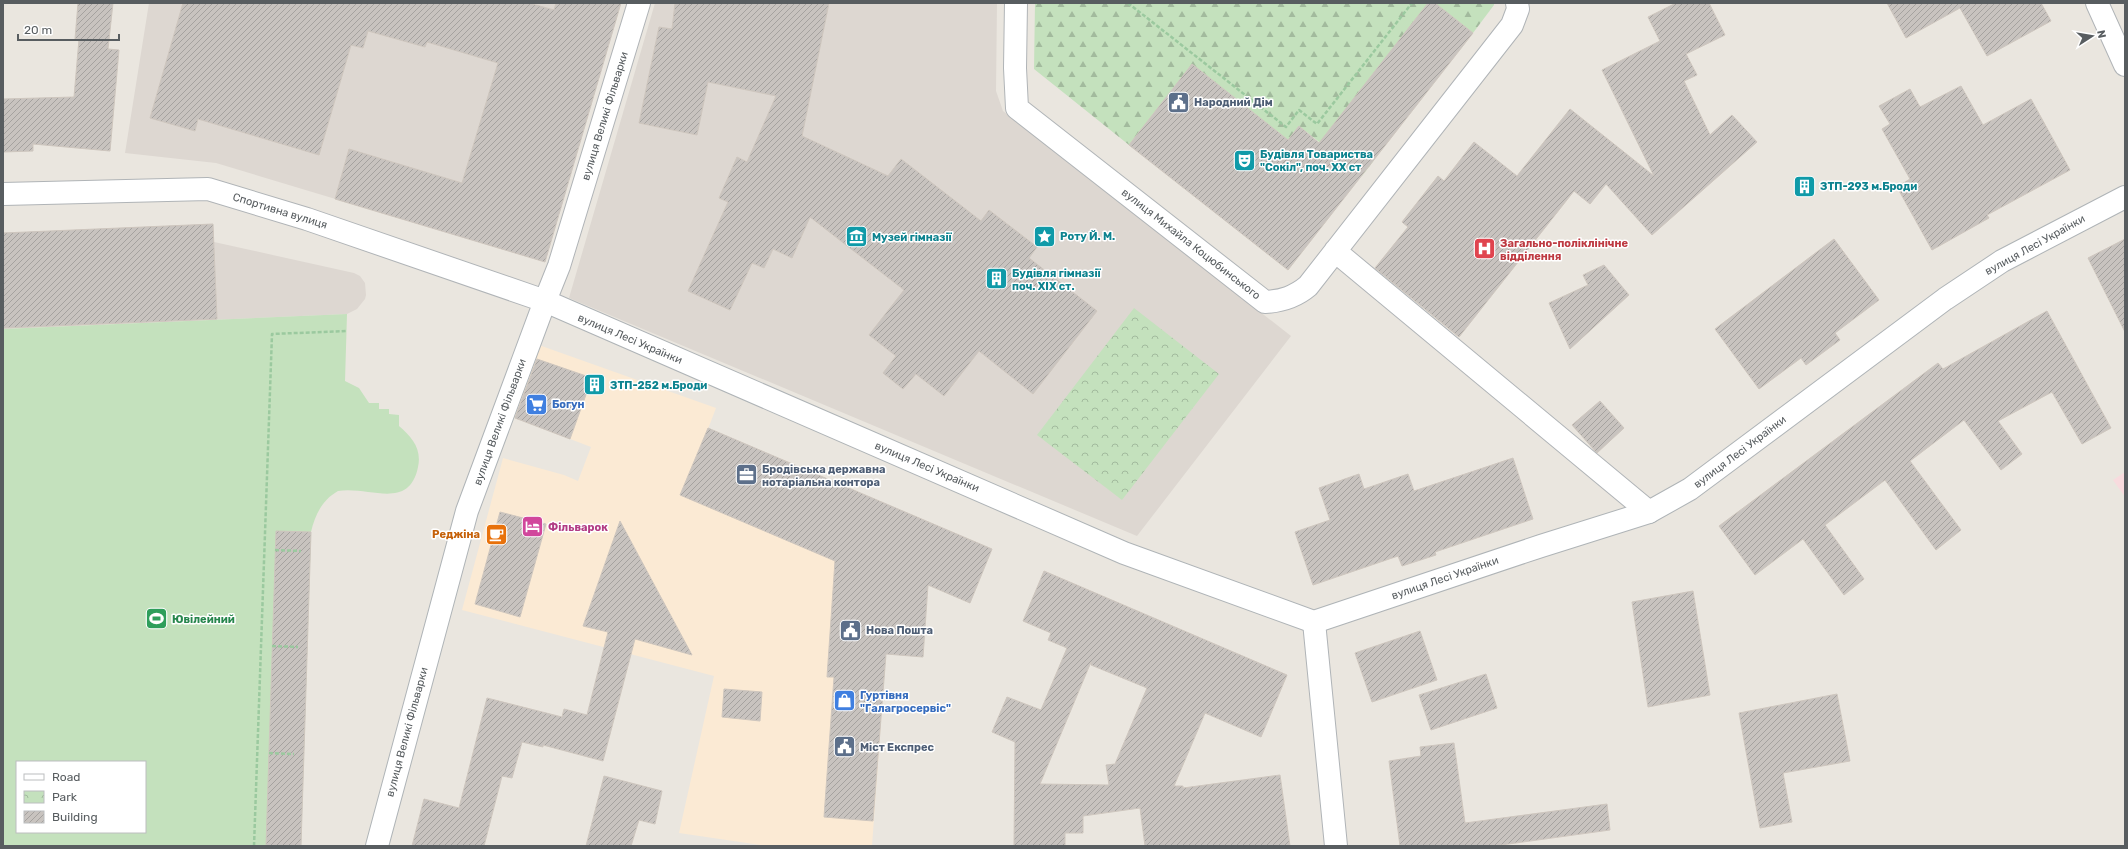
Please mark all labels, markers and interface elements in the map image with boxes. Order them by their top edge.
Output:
scale bar [18,16,119,42]
north arrow [2072,16,2112,56]
text: 20 m [24,23,52,37]
text: N [2094,29,2108,39]
street label: вулиця Великі Фільварки [579,50,631,182]
public building icon: Народний Дім [1165,89,1191,115]
place label: Народний Дім [1194,96,1273,109]
theatre icon: Будівля Товариства "Сокіл", поч. ХХ ст [1232,147,1258,173]
place label: Будівля Товариства "Сокіл", поч. ХХ ст [1260,148,1373,174]
building icon: ЗТП-293 м.Броди [1792,173,1818,199]
place label: ЗТП-293 м.Броди [1820,180,1917,193]
street label: вулиця Михайла Коцюбинського [1119,186,1263,302]
street label: Спортивна вулиця [231,190,329,232]
street label: вулиця Лесі Українки [1983,212,2087,278]
place icon: Роту Й. М. [1032,223,1058,249]
museum icon: Музей гімназії [843,224,869,250]
place label: Роту Й. М. [1060,230,1115,243]
place label: Музей гімназії [872,231,953,244]
hospital icon: Загально-поліклінічне відділення [1472,236,1498,262]
place label: Загально-поліклінічне відділення [1500,237,1629,263]
building icon: Будівля гімназії поч. XIX ст. [983,266,1009,292]
place label: Будівля гімназії поч. XIX ст. [1012,267,1102,293]
street label: вулиця Лесі Українки [576,311,684,367]
street label: вулиця Великі Фільварки [471,357,529,487]
building icon: ЗТП-252 м.Броди [582,372,608,398]
place label: ЗТП-252 м.Броди [610,379,707,392]
supermarket icon: Богун [524,391,550,417]
place label: Богун [552,398,585,411]
street label: вулиця Лесі Українки [1691,413,1789,491]
street label: вулиця Лесі Українки [873,439,981,495]
office icon: Бродівська державна нотаріальна контора [733,462,759,488]
place label: Бродівська державна нотаріальна контора [762,463,885,489]
hotel icon: Фільварок [520,514,546,540]
cafe icon: Реджіна [483,521,509,547]
place label: Фільварок [548,521,608,534]
place label: Реджіна [432,528,480,541]
street label: вулиця Лесі Українки [1390,554,1500,602]
sports icon: Ювілейний [143,606,169,632]
place label: Ювілейний [172,613,235,626]
public building icon: Нова Пошта [838,617,864,643]
place label: Нова Пошта [866,624,933,637]
street label: вулиця Великі Фільварки [383,666,431,798]
shop icon: Гуртівня "Галагросервіс" [832,688,858,714]
place label: Гуртівня "Галагросервіс" [860,689,951,715]
public building icon: Міст Експрес [832,734,858,760]
place label: Міст Експрес [860,741,934,754]
legend [16,761,146,833]
text: Road [52,770,80,784]
text: Park [52,790,78,804]
text: Building [52,810,98,824]

